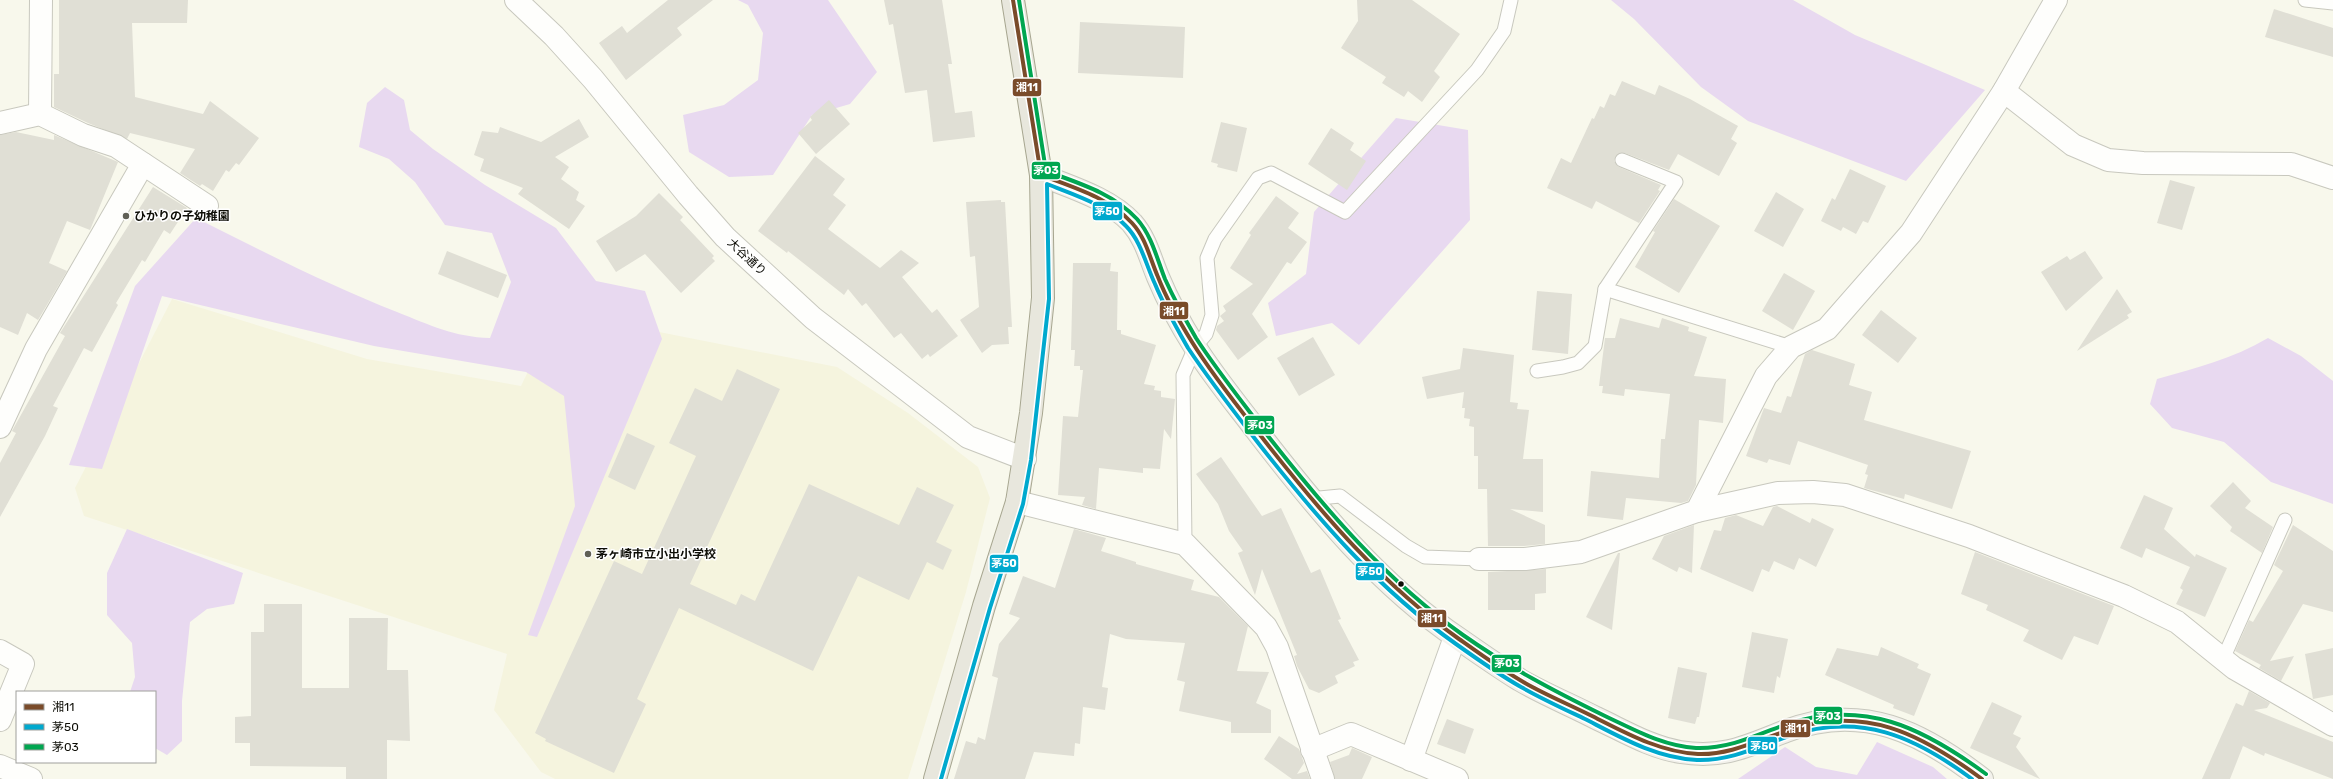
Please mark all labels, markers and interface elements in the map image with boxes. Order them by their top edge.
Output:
line badge: 湘11 [1012,78,1042,97]
text: 湘11 [1016,81,1038,94]
line badge: 茅03 [1031,161,1061,180]
text: 茅03 [1033,164,1059,177]
line badge: 茅50 [1092,201,1123,221]
text: 茅50 [1094,205,1120,218]
place label: ひかりの子幼稚園 [134,209,230,223]
marker: ひかりの子幼稚園 [121,211,131,221]
street label: 大谷通り [725,236,769,278]
line badge: 湘11 [1159,301,1189,320]
text: 湘11 [1163,305,1185,318]
line badge: 茅03 [1244,415,1275,435]
text: 茅03 [1247,419,1273,432]
place label: 茅ヶ崎市立小出小学校 [596,547,716,561]
marker: 茅ヶ崎市立小出小学校 [583,549,593,559]
line badge: 茅50 [989,554,1019,573]
text: 茅50 [991,557,1017,570]
line badge: 茅50 [1355,562,1385,581]
text: 茅50 [1357,565,1383,578]
unlabelled marker [1396,579,1406,589]
line badge: 湘11 [1417,609,1447,628]
text: 湘11 [1421,612,1443,625]
line badge: 茅03 [1491,654,1522,673]
text: 茅03 [1494,657,1520,670]
legend [16,691,156,763]
text: 湘11 [52,700,74,714]
line badge: 茅03 [1813,706,1843,725]
text: 茅03 [1815,710,1841,723]
line badge: 湘11 [1780,719,1811,738]
text: 茅50 [52,720,79,734]
text: 湘11 [1785,722,1807,735]
line badge: 茅50 [1747,736,1778,755]
text: 茅03 [52,740,79,754]
text: 茅50 [1750,740,1776,753]

